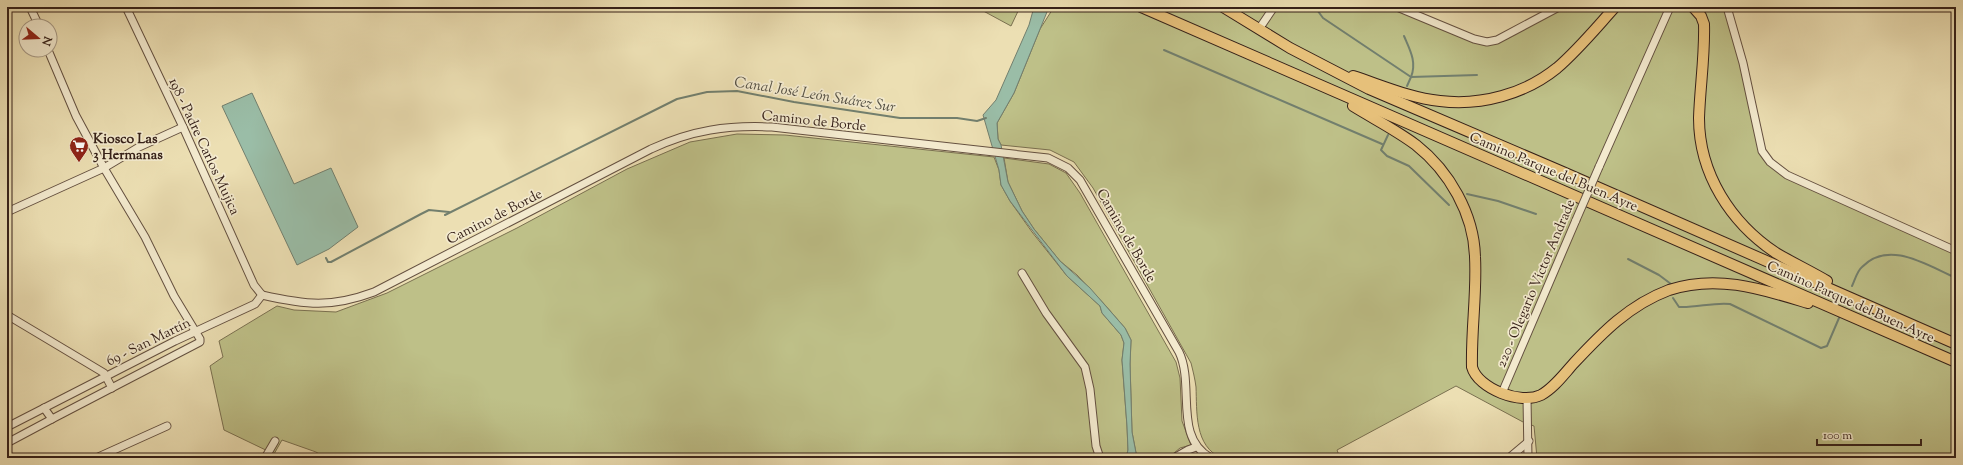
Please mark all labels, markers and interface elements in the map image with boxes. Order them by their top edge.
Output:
north arrow [18,18,58,58]
text: N [37,33,56,48]
water label: Canal José León Suárez Sur [733,72,898,119]
street label: 198 - Padre Carlos Mujica [163,75,244,219]
street label: Camino de Borde [760,107,867,137]
street label: Camino Parque del Buen Ayre [1466,128,1641,217]
place label: Kiosco Las 3 Hermanas [93,130,163,166]
supermarket icon: Kiosco Las 3 Hermanas [68,135,90,163]
street label: Camino de Borde [444,185,546,251]
street label: Camino de Borde [1090,185,1160,287]
street label: 220 - Olegario Víctor Andrade [1492,197,1581,371]
street label: Camino Parque del Buen Ayre [1763,257,1937,349]
street label: 69 - San Martín [103,314,195,372]
scale bar [1817,421,1921,447]
text: 100 m [1823,427,1852,445]

